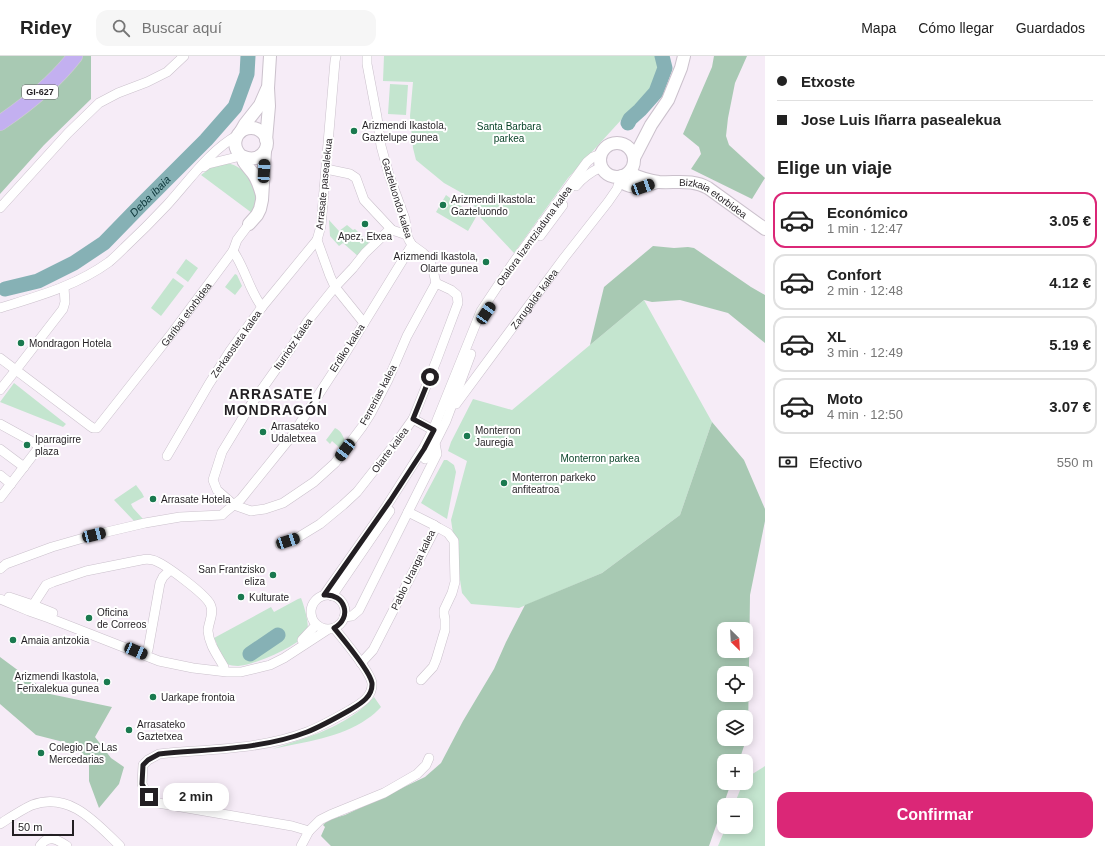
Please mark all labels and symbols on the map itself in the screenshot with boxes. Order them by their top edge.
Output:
road number: GI-627 [22,85,58,99]
place label: Arizmendi Ikastola, Gaztelupe gunea [362,120,446,143]
park label: Santa Barbara parkea [477,121,542,144]
marker: Arizmendi Ikastola, Gaztelupe gunea [349,126,359,136]
street label: Arrasate pasealekua [314,137,334,230]
street label: Gazteluondo kalea [380,157,415,240]
car [257,159,271,183]
water label: Deba ibaia [127,173,173,219]
street label: Bizkaia etorbidea [679,176,750,220]
car [630,177,656,197]
street label: Otalora lizentziaduna kalea [494,184,574,288]
place label: Arizmendi Ikastola: Gazteluondo [451,194,535,217]
marker: Arizmendi Ikastola: Gazteluondo [438,200,448,210]
marker: Apez, Etxea [360,219,370,229]
place label: Apez, Etxea [338,231,392,242]
place label: Arizmendi Ikastola, Olarte gunea [394,251,478,274]
marker: Arizmendi Ikastola, Olarte gunea [481,257,491,267]
street label: Zarugalde kalea [508,266,560,331]
street label: Garibai etorbidea [158,280,214,348]
car [474,300,498,326]
street label: Zerkaosteta kalea [209,308,264,380]
street label: Iturriotz kalea [272,316,315,372]
street label: Erdiko kalea [327,322,367,374]
marker: Mondragon Hotela [16,338,26,348]
place label: Mondragon Hotela [29,338,112,349]
street label: Ferrerias kalea [357,363,399,427]
route start [421,368,439,386]
district label: ARRASATE / MONDRAGÓN [224,386,328,418]
place label: Arrasateko Udaletxea [271,421,320,444]
street label: Olarte kalea [369,425,411,475]
place label: Monterron Jauregia [475,425,521,448]
marker: Arrasateko Udaletxea [258,427,268,437]
marker: Monterron Jauregia [462,431,472,441]
place label: Iparragirre plaza [35,434,82,457]
car [333,437,357,463]
marker: Iparragirre plaza [22,440,32,450]
park label: Monterron parkea [561,453,640,464]
place label: Monterron parkeko anfiteatroa [512,472,596,495]
marker: Monterron parkeko anfiteatroa [499,478,509,488]
marker: Arrasate Hotela [148,494,158,504]
place label: Arrasate Hotela [161,494,231,505]
car [81,526,107,544]
street label: Pablo Uranga kalea [389,528,437,612]
car [275,532,301,550]
place label: San Frantzisko eliza [198,564,265,587]
marker: San Frantzisko eliza [268,570,278,580]
marker: Kulturate [236,592,246,602]
place label: Kulturate [249,592,289,603]
place label: Oficina de Correos [97,607,146,630]
marker: Oficina de Correos [84,613,94,623]
north arrow [717,622,753,658]
marker: Amaia antzokia [8,635,18,645]
place label: Amaia antzokia [21,635,90,646]
car [123,641,149,661]
place label: Arizmendi Ikastola, Ferixalekua gunea [15,671,99,694]
marker: Arizmendi Ikastola, Ferixalekua gunea [102,677,112,687]
marker: Uarkape frontoia [148,692,158,702]
place label: Uarkape frontoia [161,692,235,703]
place label: Arrasateko Gaztetxea [137,719,186,742]
marker: Arrasateko Gaztetxea [124,725,134,735]
place label: Colegio De Las Mercedarias [49,742,117,765]
marker: Colegio De Las Mercedarias [36,748,46,758]
callout: 2 min [163,783,229,811]
route end [140,788,158,806]
scale bar [12,818,74,837]

